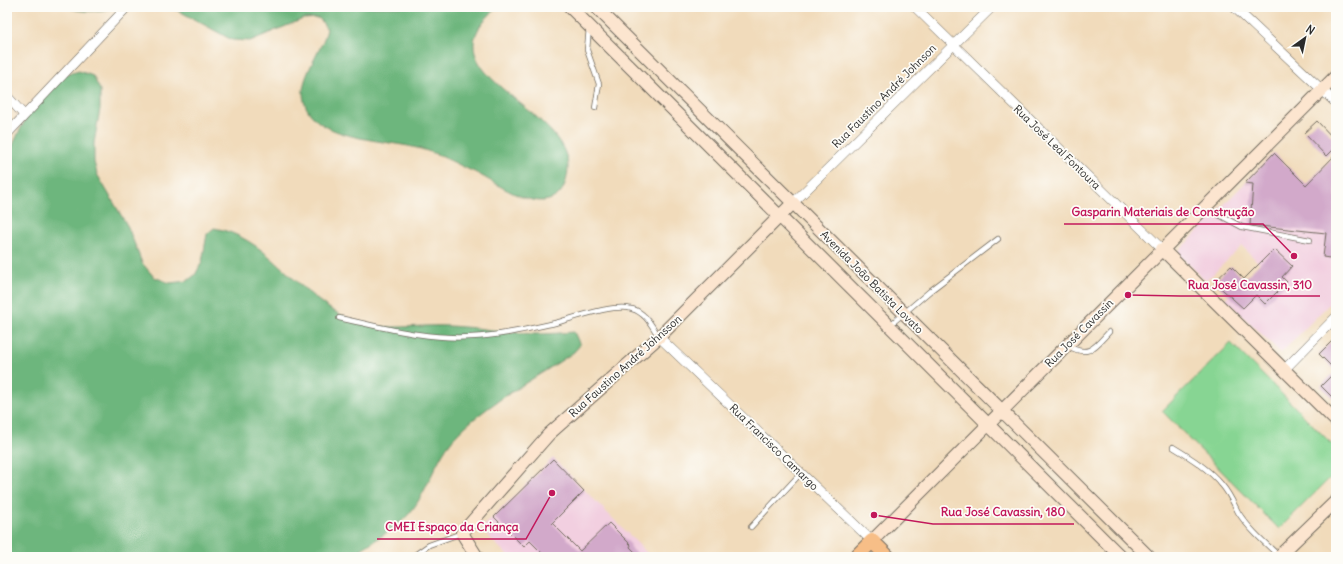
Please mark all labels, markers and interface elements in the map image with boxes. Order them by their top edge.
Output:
north arrow [1285,18,1325,58]
text: N [1303,22,1317,38]
street label: Rua Faustino André Johnson [829,41,939,151]
street label: Rua José Leal Fontoura [1011,102,1103,192]
callout: Gasparin Materiais de Construção [1064,200,1263,224]
text: Gasparin Materiais de Construção [1071,204,1255,220]
street label: Avenida João Batista Lovato [818,228,926,336]
callout: Rua José Cavassin, 310 [1180,272,1320,296]
text: Rua José Cavassin, 310 [1188,277,1312,292]
street label: Rua José Cavassin [1042,296,1116,370]
street label: Rua Faustino André Johnsson [566,312,684,420]
street label: Rua Francisco Camargo [727,401,821,493]
callout: Rua José Cavassin, 180 [933,500,1074,524]
text: Rua José Cavassin, 180 [941,504,1065,519]
callout: CMEI Espaço da Criança [377,515,526,539]
text: CMEI Espaço da Criança [385,519,519,535]

